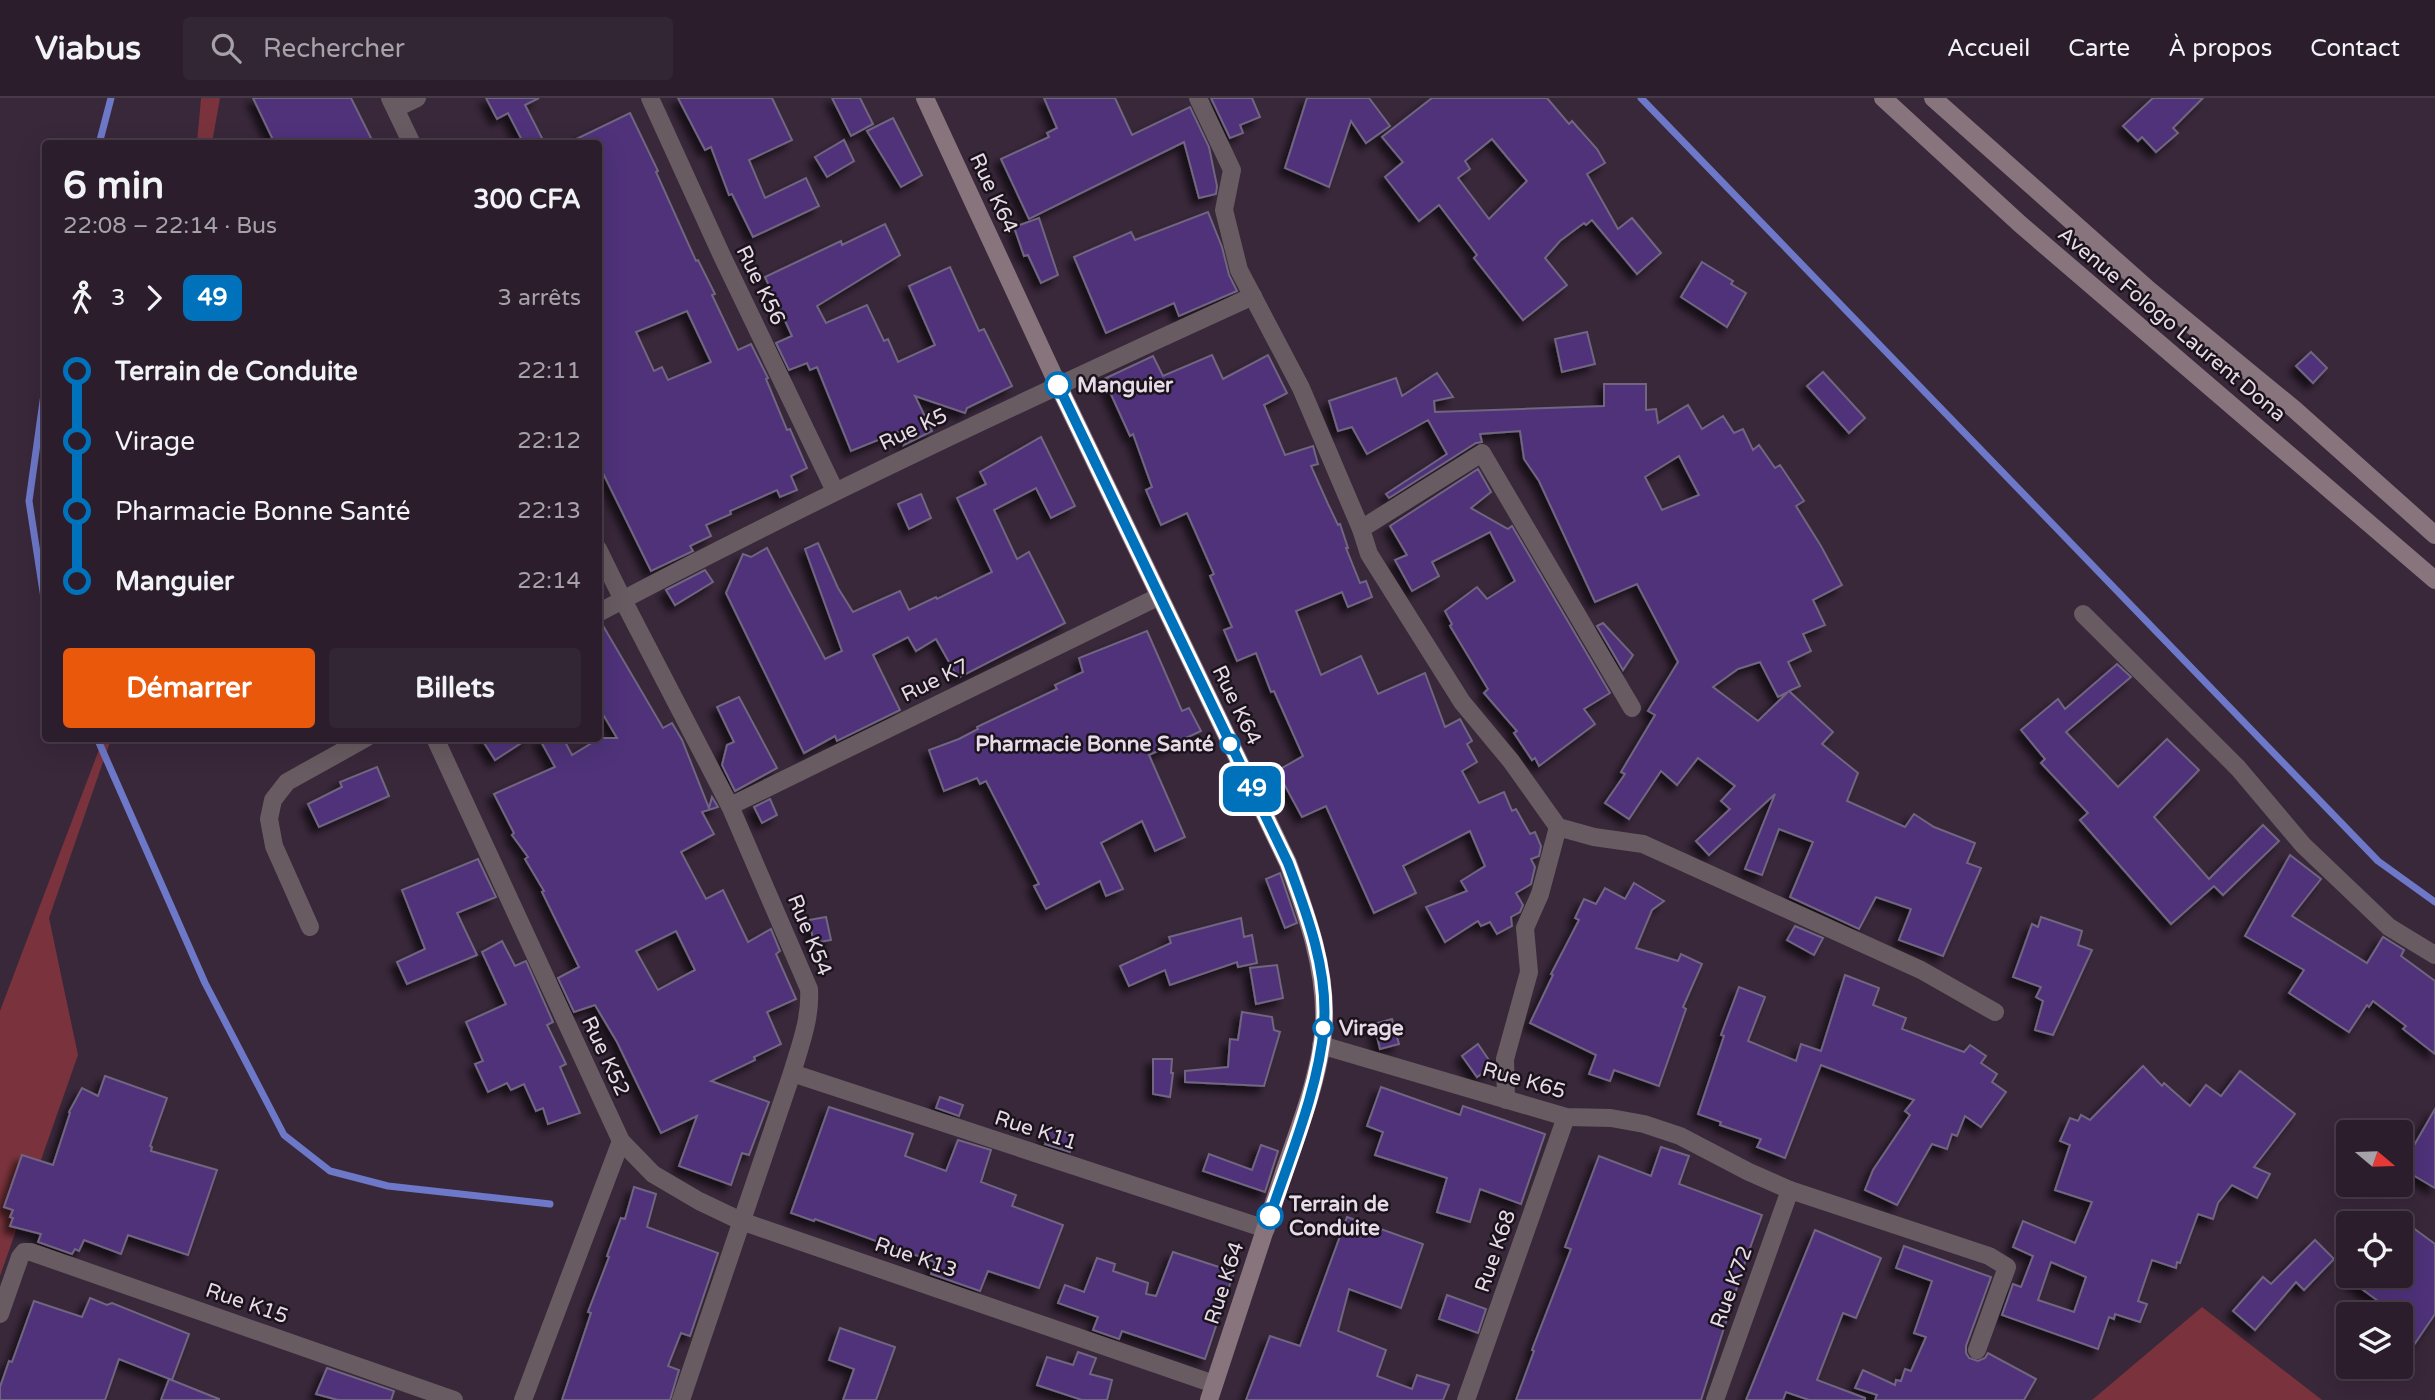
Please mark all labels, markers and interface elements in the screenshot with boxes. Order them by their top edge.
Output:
search box [183,17,673,80]
text: Viabus [35,29,141,68]
icon: search [207,29,245,67]
text: Rechercher [263,33,405,64]
text: Accueil [1947,34,2030,63]
text: Carte [2068,34,2130,63]
text: À propos [2168,34,2272,63]
text: Contact [2310,34,2400,63]
street label: Rue K64 [964,149,1023,237]
text: 6 min [63,163,164,209]
text: 300 CFA [473,184,581,215]
text: 22:08 – 22:14 · Bus [63,212,277,240]
street label: Avenue Fologo Laurent Dona [2053,222,2291,427]
street label: Rue K56 [731,241,791,329]
icon: walk [63,279,101,317]
icon: forward [135,279,173,317]
text: 49 [197,283,228,312]
text: 3 [111,284,125,312]
text: 3 arrêts [498,284,581,312]
text: Terrain de Conduite [115,356,358,387]
text: 22:11 [517,357,581,385]
marker: Manguier [1045,372,1071,398]
place label: Manguier [1077,373,1174,398]
street label: Rue K5 [875,403,951,456]
text: Virage [115,426,195,457]
text: 22:12 [517,427,581,455]
text: Pharmacie Bonne Santé [115,496,410,527]
text: 22:13 [517,497,581,525]
text: Manguier [115,566,234,597]
text: 22:14 [517,567,581,595]
button: Démarrer [63,648,315,728]
button: Billets [329,648,581,728]
street label: Rue K7 [897,653,973,708]
street label: Rue K64 [1207,661,1267,749]
place label: Pharmacie Bonne Santé [975,732,1214,757]
marker: Pharmacie Bonne Santé [1220,734,1240,754]
line badge: 49 [1220,766,1284,812]
text: 49 [1237,774,1267,803]
street label: Rue K54 [782,891,837,980]
street label: Rue K52 [576,1012,635,1100]
place label: Virage [1339,1016,1404,1041]
marker: Virage [1313,1018,1333,1038]
street label: Rue K65 [1479,1057,1568,1104]
street label: Rue K11 [991,1105,1080,1156]
north arrow [2336,1120,2413,1197]
map controls [2336,1120,2413,1379]
place label: Terrain de Conduite [1288,1192,1389,1241]
marker: Terrain de Conduite [1257,1203,1283,1229]
street label: Rue K68 [1470,1207,1521,1296]
button: locate [2336,1211,2413,1288]
street label: Rue K13 [871,1232,960,1283]
street label: Rue K64 [1199,1239,1250,1328]
street label: Rue K72 [1705,1243,1758,1332]
street label: Rue K15 [202,1278,291,1329]
button: layers [2336,1302,2413,1379]

